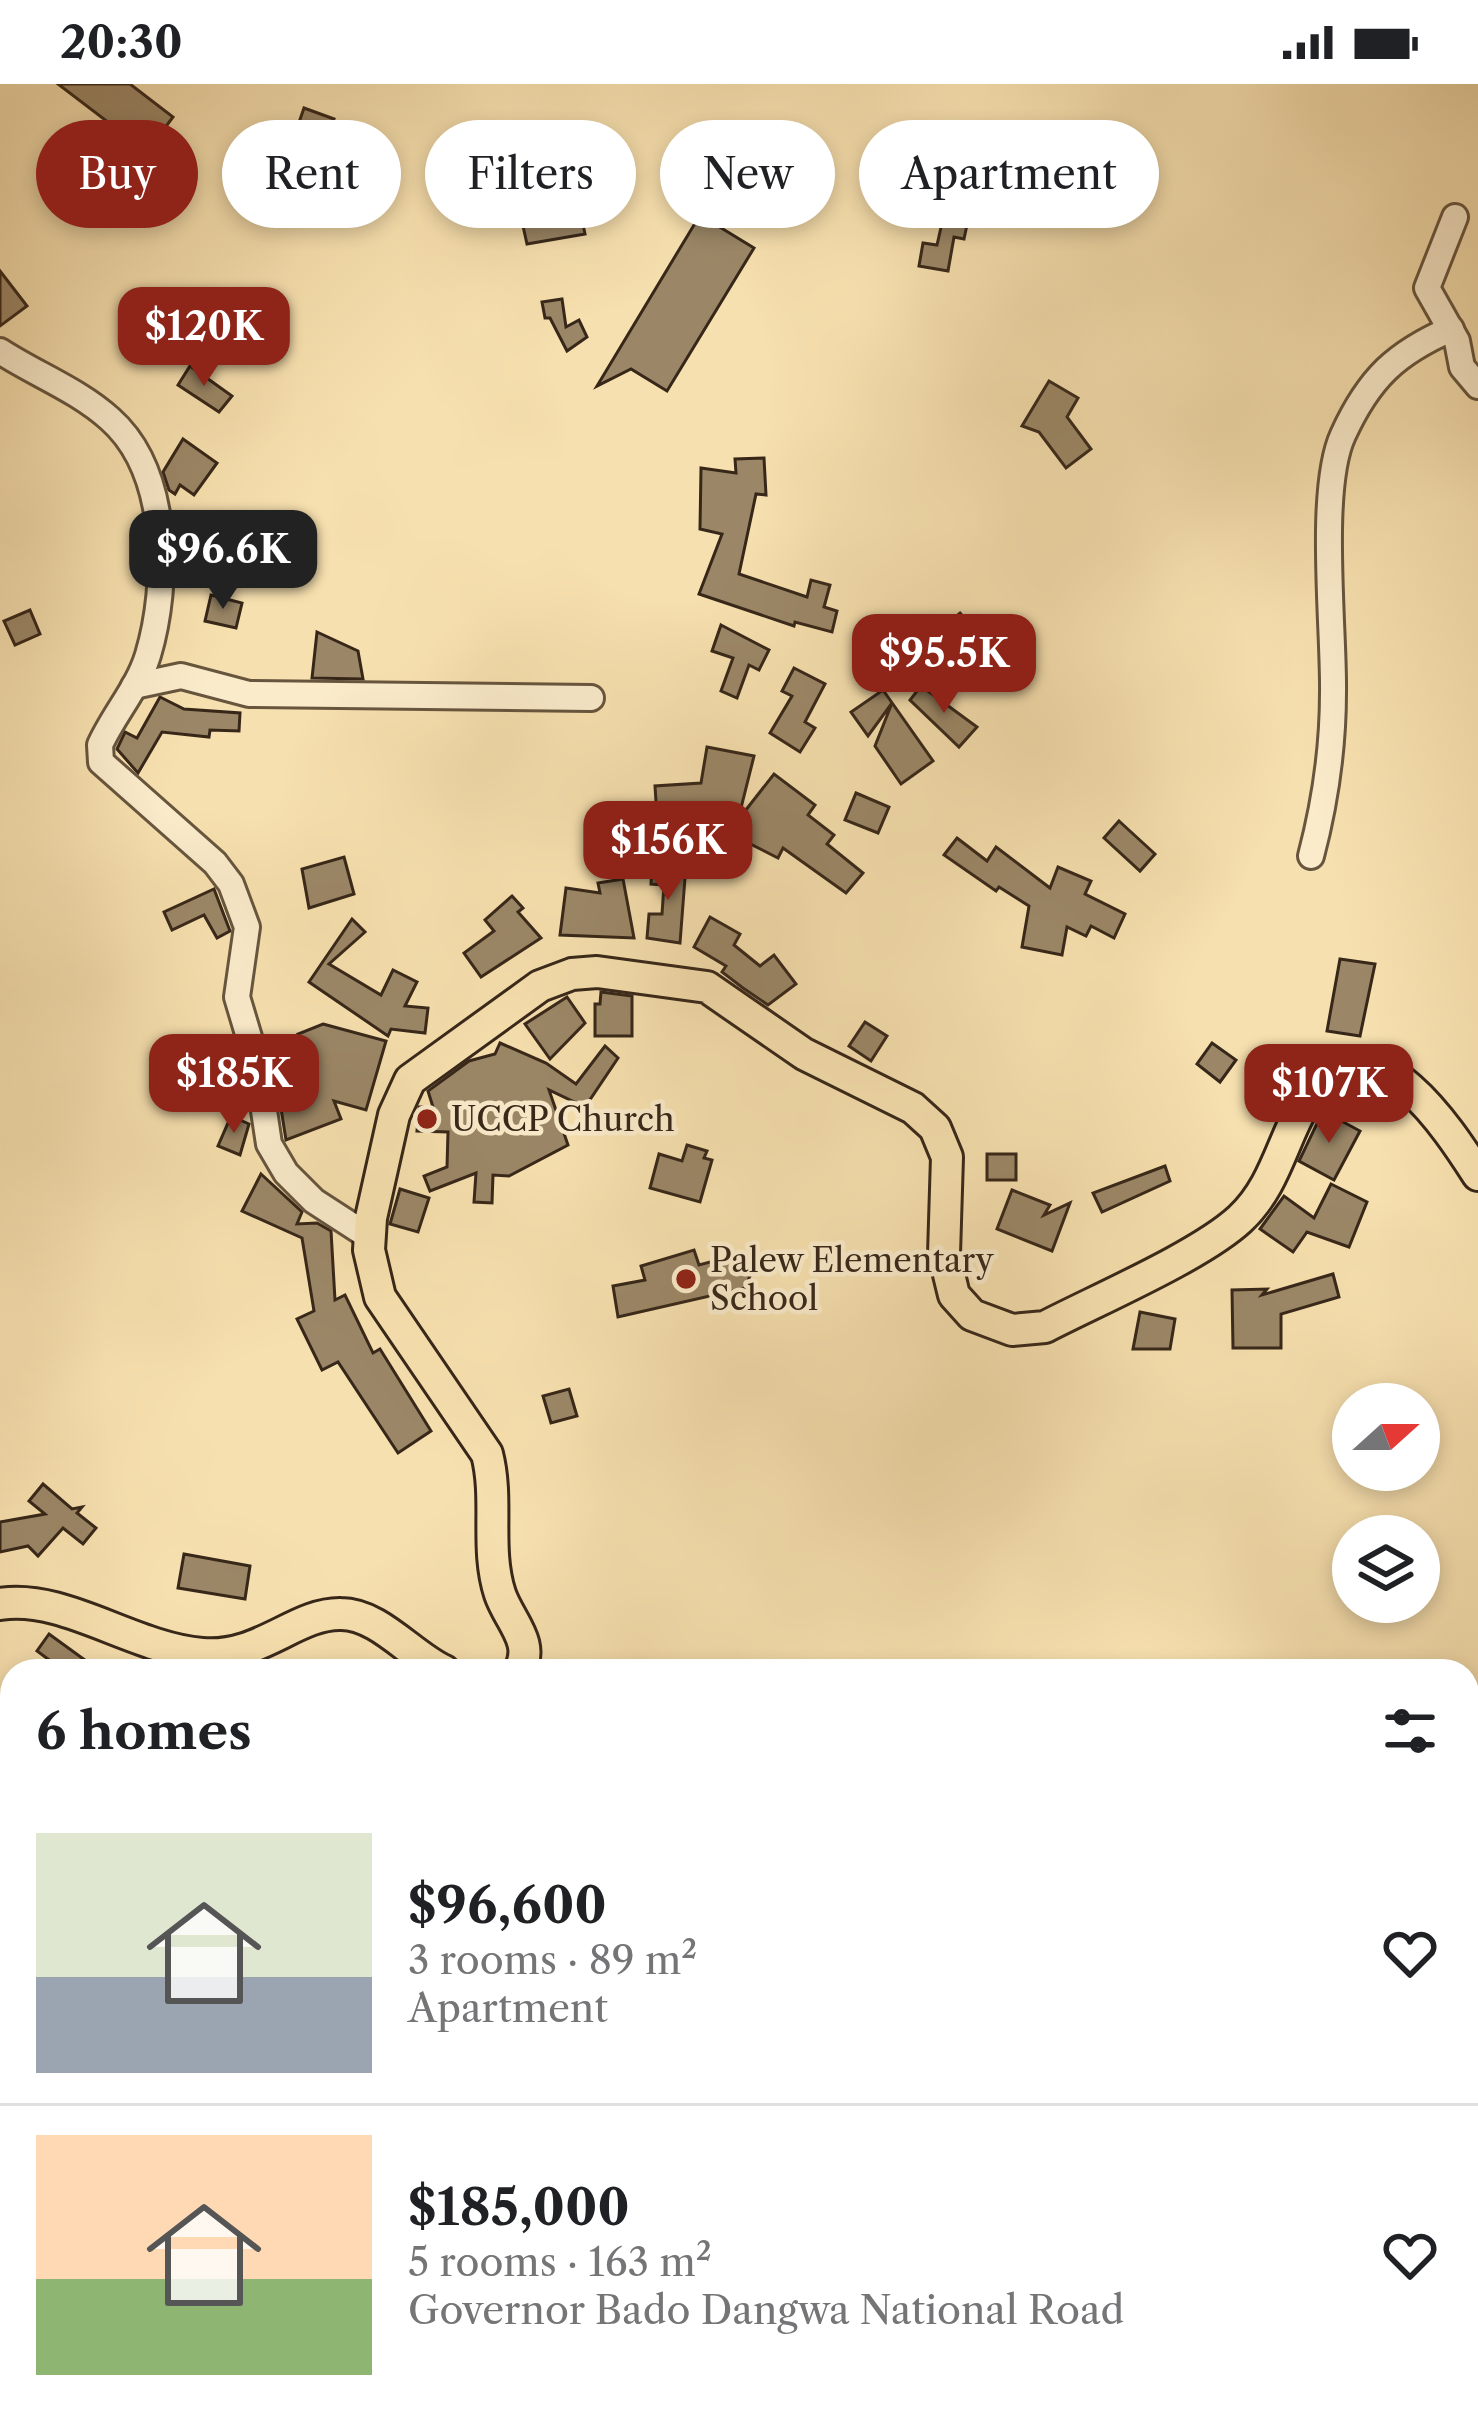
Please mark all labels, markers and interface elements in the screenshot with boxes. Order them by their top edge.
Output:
text: 20:30 [60,14,183,70]
chip: Buy [36,120,198,228]
chip: Rent [222,120,401,228]
chip: Filters [425,120,636,228]
chip: New [660,120,835,228]
chip: Apartment [859,120,1159,228]
pin: $120K [120,287,288,389]
text: $120K [145,302,263,350]
pin: $96.6K [125,510,321,612]
text: $96.6K [156,525,290,573]
pin: $95.5K [846,614,1042,716]
text: $95.5K [879,629,1009,677]
pin: $156K [584,801,752,903]
text: $156K [610,816,726,864]
pin: $185K [150,1034,318,1136]
pin: $107K [1245,1044,1413,1146]
text: $185K [176,1049,292,1097]
text: $107K [1271,1059,1387,1107]
place label: UCCP Church [451,1099,675,1140]
marker: UCCP Church [414,1106,440,1132]
place label: Palew Elementary School [710,1240,994,1319]
marker: Palew Elementary School [673,1266,699,1292]
north arrow [1332,1383,1440,1491]
map controls [1332,1383,1440,1623]
button: layers [1332,1515,1440,1623]
icon: filters [1377,1698,1443,1764]
text: 6 homes [36,1700,252,1762]
text: $96,600 [408,1874,607,1936]
icon: home [132,1881,276,2025]
icon: heart [1377,1920,1443,1986]
text: 3 rooms · 89 m² [408,1936,697,1984]
text: Apartment [408,1984,608,2032]
text: $185,000 [408,2176,630,2238]
icon: home [132,2183,276,2327]
icon: heart [1377,2222,1443,2288]
text: 5 rooms · 163 m² [408,2238,712,2286]
text: Governor Bado Dangwa National Road [408,2286,1124,2334]

